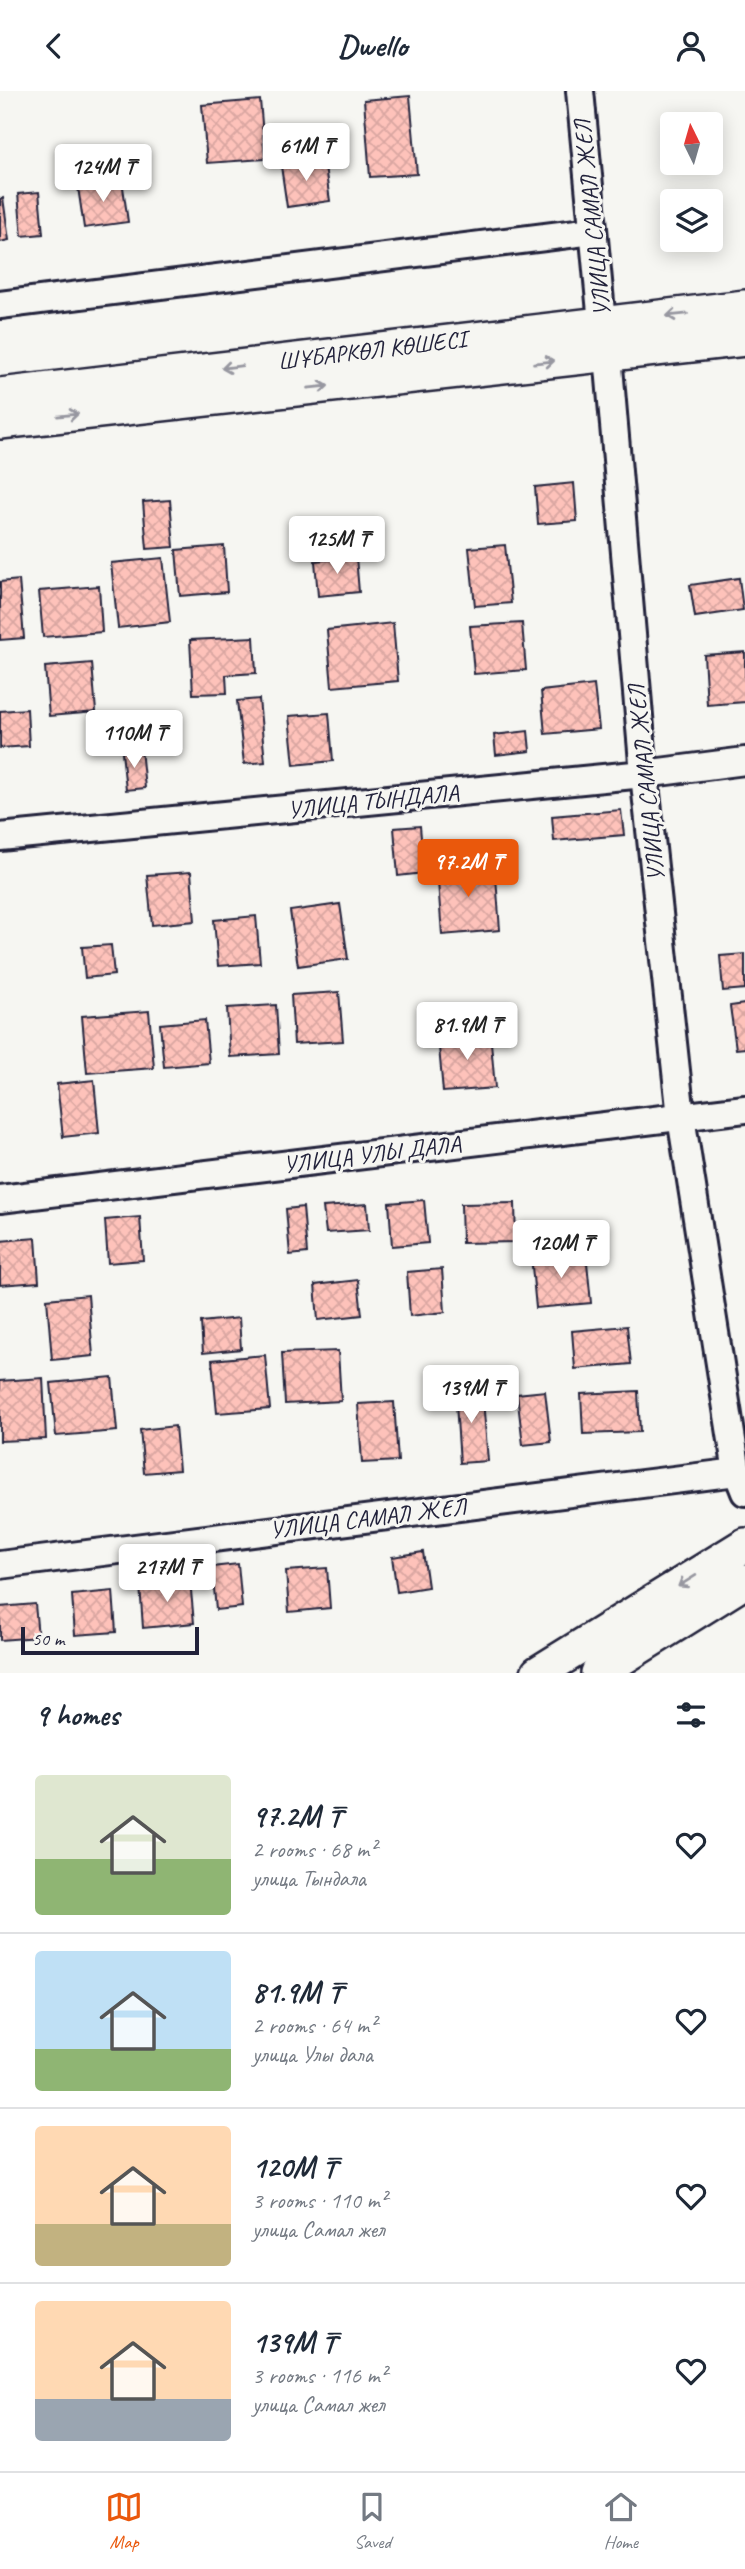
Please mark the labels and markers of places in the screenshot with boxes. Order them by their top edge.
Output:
pin: 61M ₸ [257,123,355,183]
pin: 124M ₸ [46,145,160,204]
pin: 125M ₸ [280,517,394,576]
pin: 110M ₸ [77,711,191,770]
pin: 97.2M ₸ [403,839,533,899]
pin: 81.9M ₸ [402,1003,532,1062]
pin: 120M ₸ [504,1221,618,1280]
pin: 139M ₸ [414,1365,528,1425]
pin: 217M ₸ [110,1545,224,1604]

